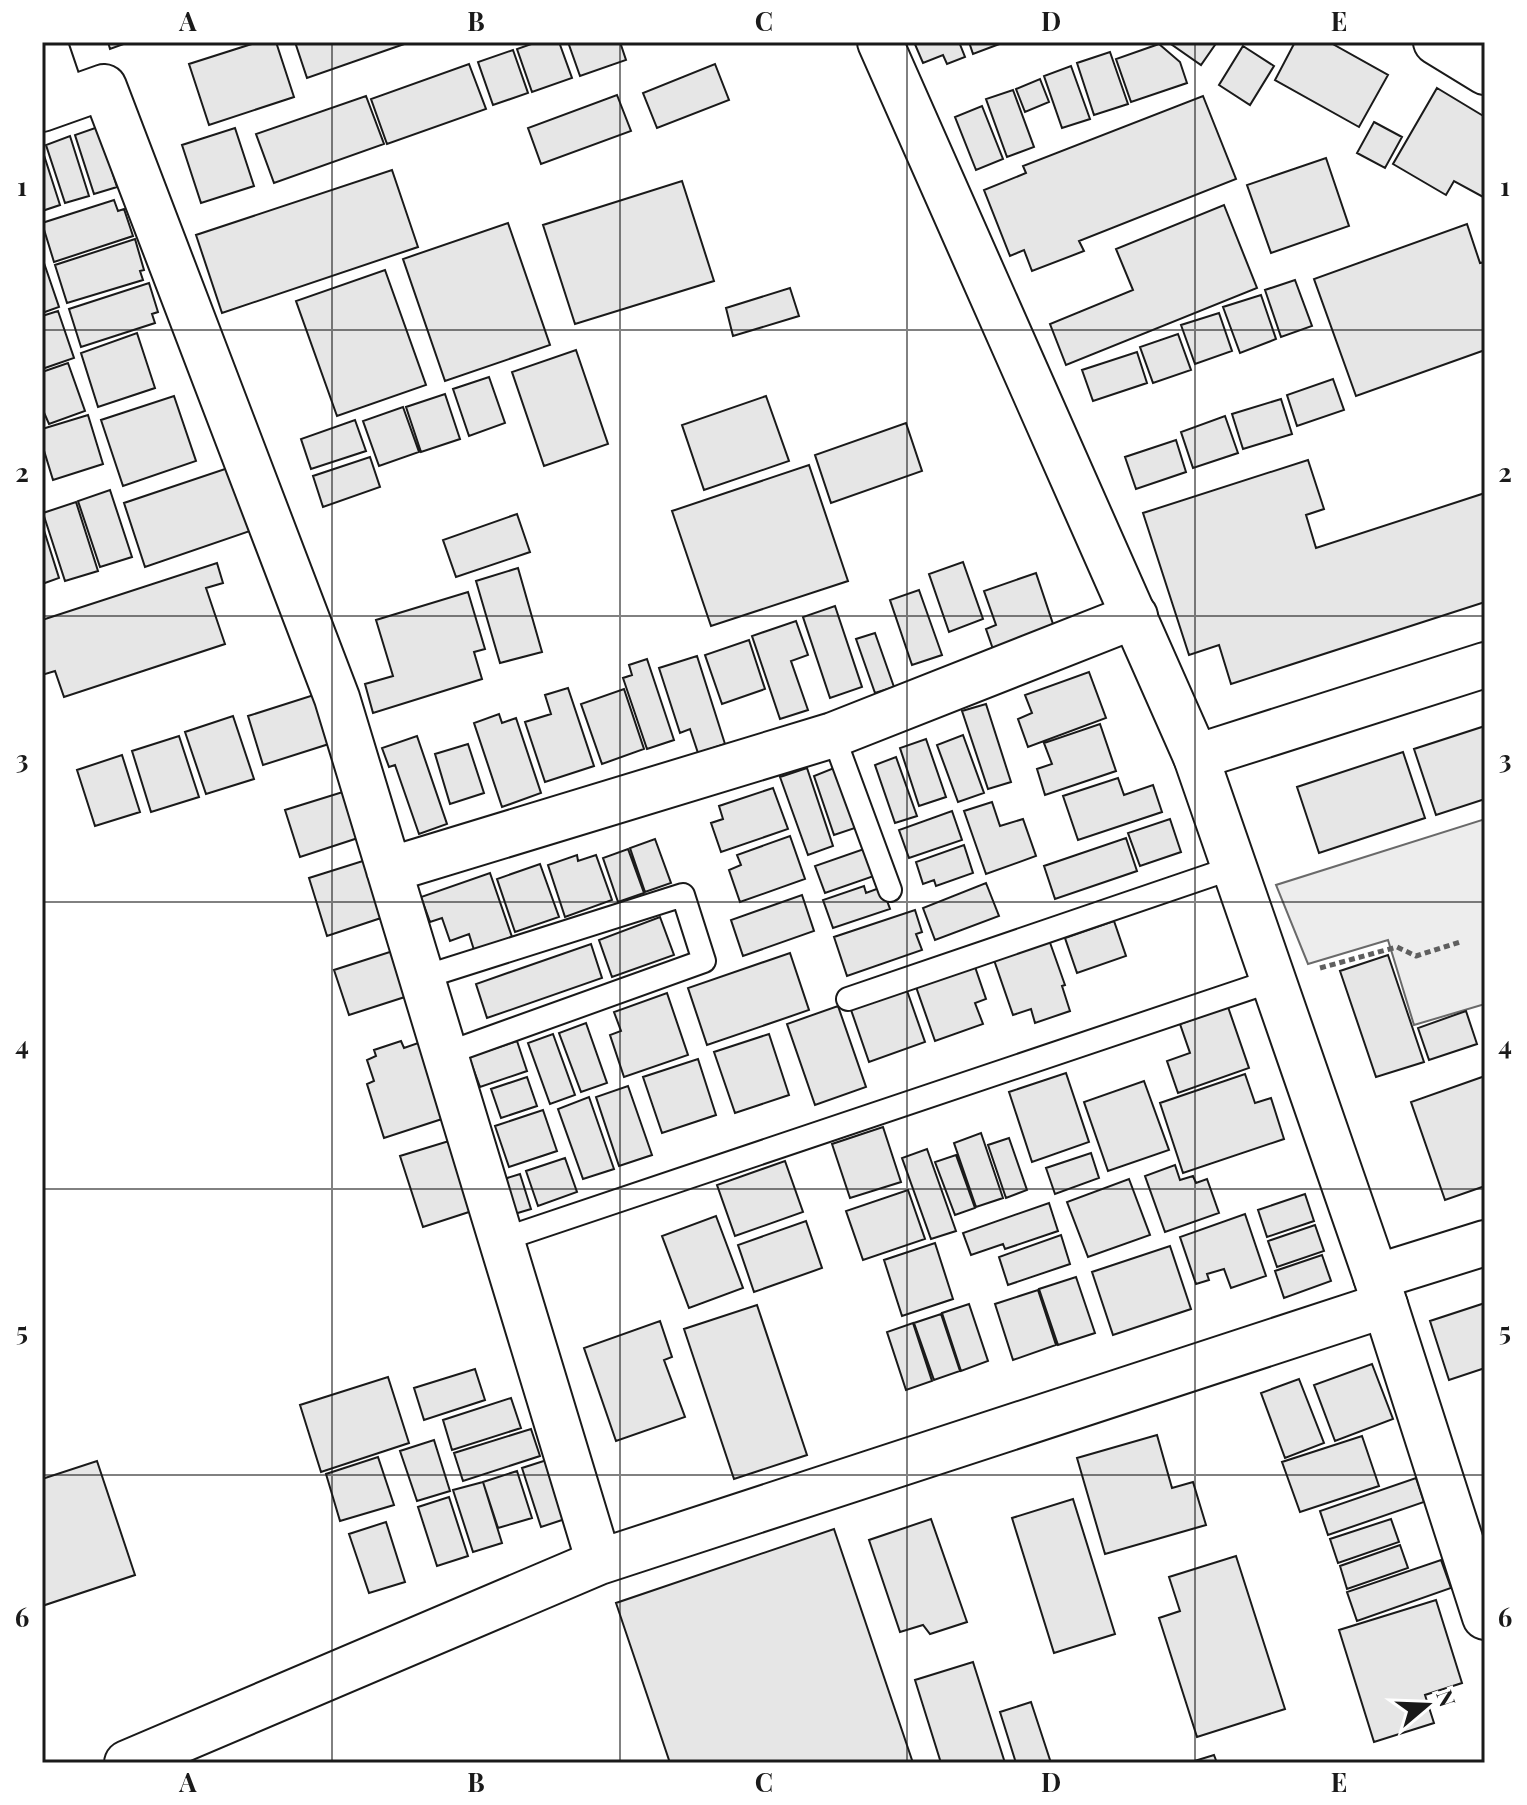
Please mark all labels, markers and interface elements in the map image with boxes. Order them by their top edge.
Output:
text: A [178,3,197,38]
text: B [467,3,485,38]
text: C [755,3,773,38]
text: D [1041,3,1061,38]
text: E [1331,3,1347,38]
text: 1 [17,168,27,203]
text: 1 [1500,168,1510,203]
text: 2 [15,454,29,489]
text: 2 [1498,454,1512,489]
text: 3 [16,741,28,776]
text: 3 [1499,741,1511,776]
text: 4 [15,1027,29,1062]
text: 4 [1498,1027,1512,1062]
text: 5 [16,1313,28,1348]
text: 5 [1499,1313,1511,1348]
text: 6 [15,1599,29,1634]
text: 6 [1498,1599,1512,1634]
north arrow [1387,1665,1467,1745]
text: N [1430,1686,1464,1711]
text: A [178,1764,197,1799]
text: B [467,1764,485,1799]
text: C [755,1764,773,1799]
text: D [1041,1764,1061,1799]
text: E [1331,1764,1347,1799]

